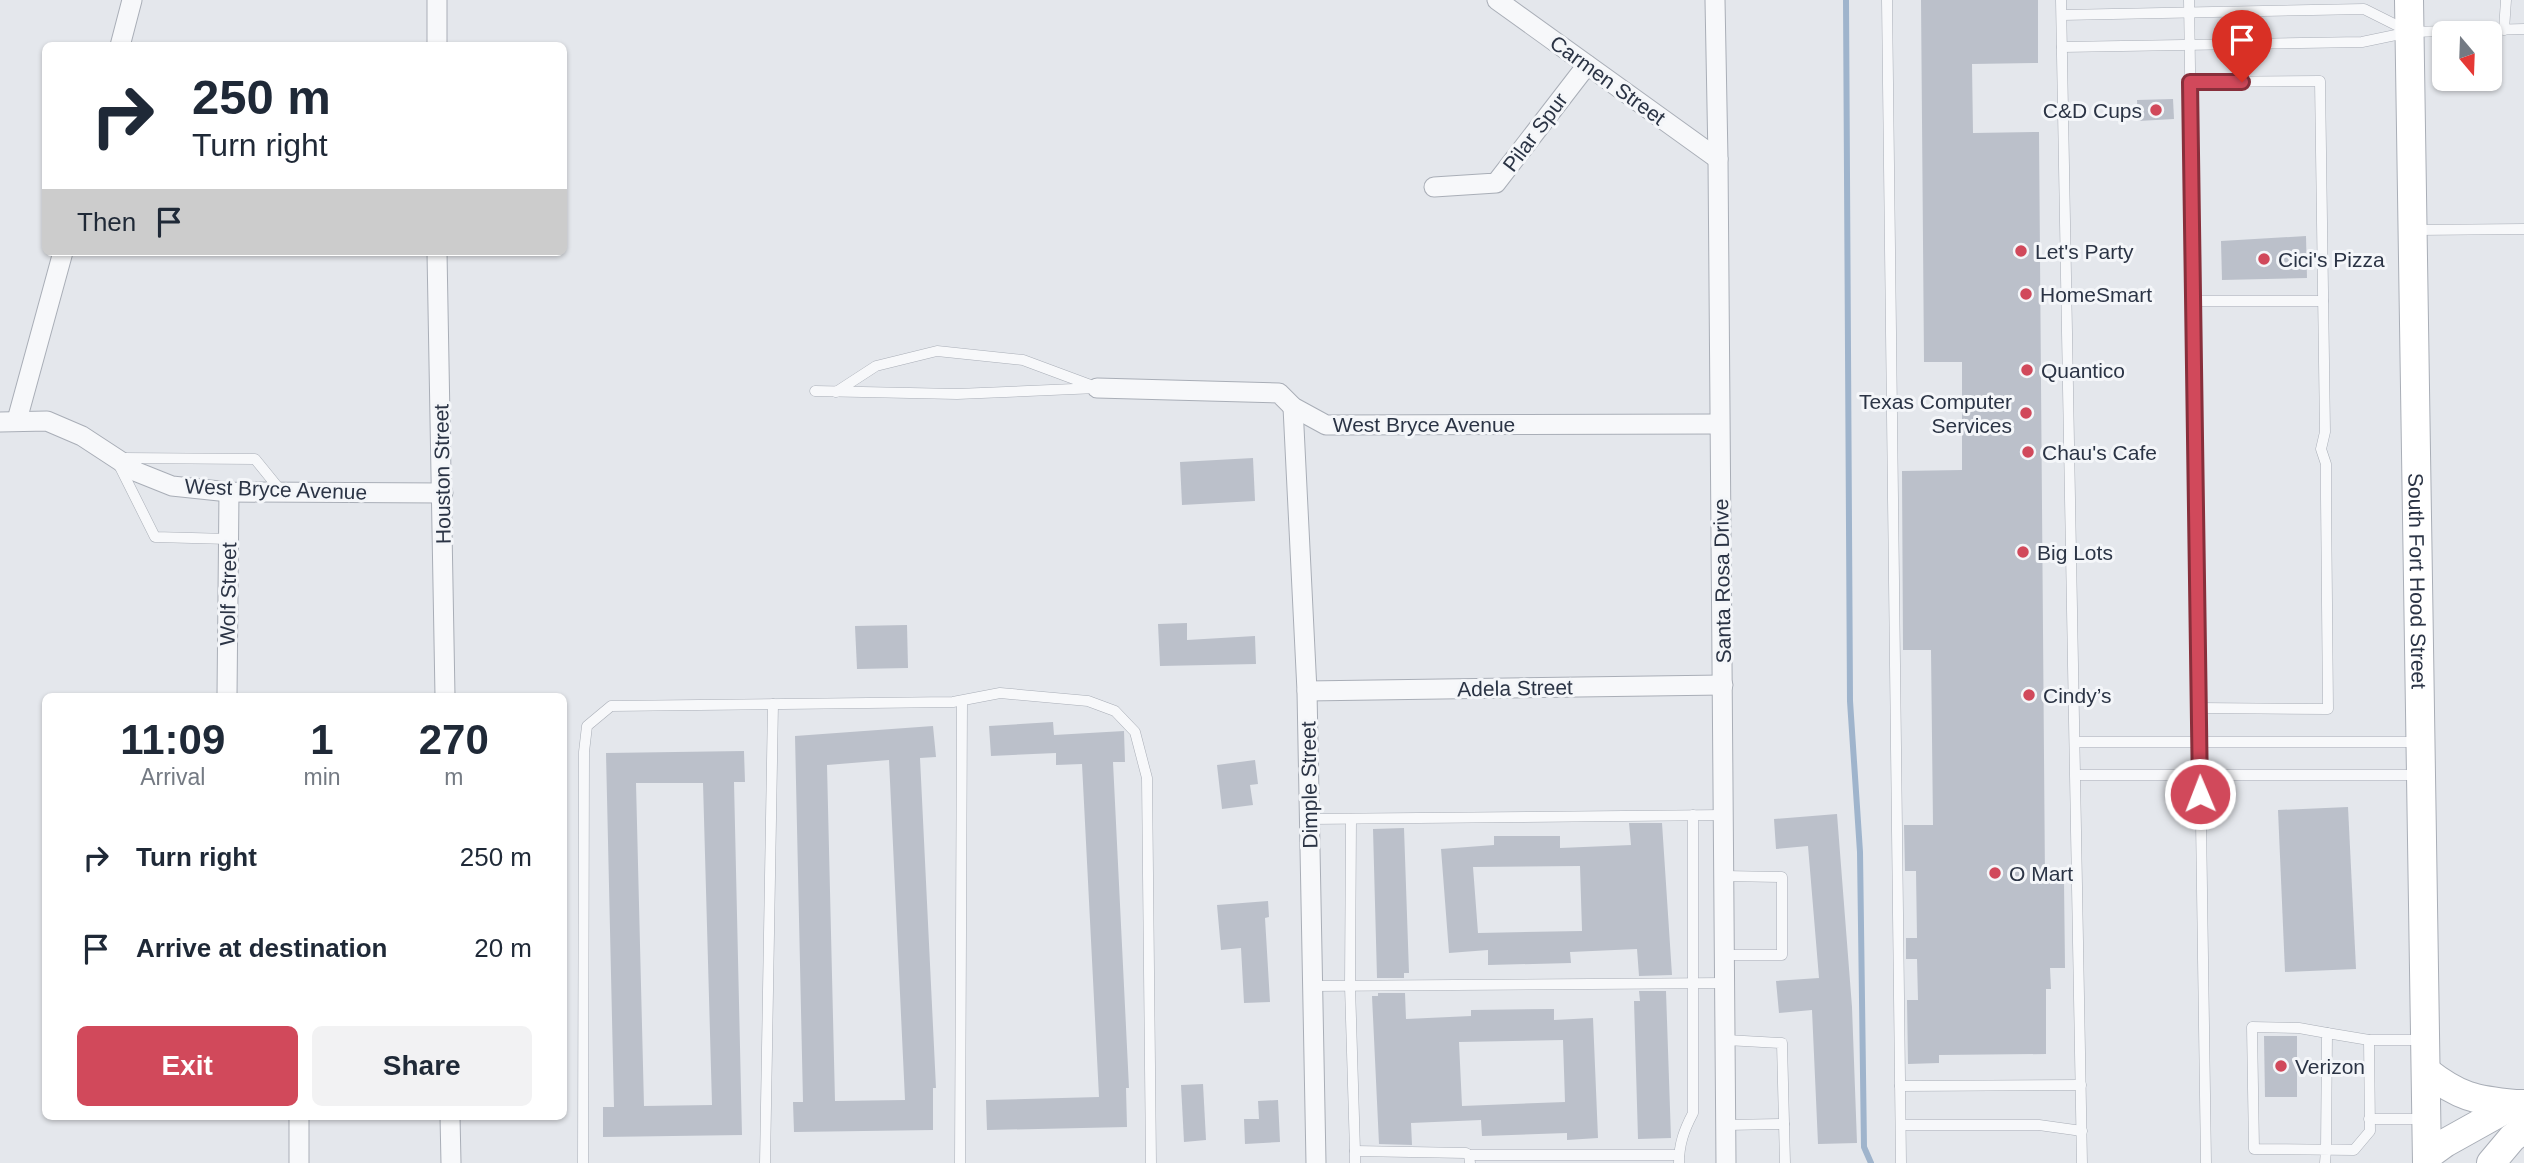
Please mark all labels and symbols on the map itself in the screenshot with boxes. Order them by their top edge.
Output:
pin [2212,10,2272,82]
north arrow [2432,21,2502,91]
street label: Carmen Street [1546,31,1670,130]
street label: Pilar Spur [1498,88,1572,176]
place label: C&D Cups [2043,99,2142,122]
marker: C&D Cups [2148,102,2164,118]
place label: Let's Party [2035,240,2134,263]
marker: Let's Party [2013,243,2029,259]
place label: Cici's Pizza [2278,248,2385,271]
marker: Cici's Pizza [2256,251,2272,267]
place label: HomeSmart [2040,283,2152,306]
marker: HomeSmart [2018,286,2034,302]
place label: Quantico [2041,359,2125,382]
marker: Quantico [2019,362,2035,378]
place label: Texas Computer Services [1859,390,2012,437]
street label: Houston Street [429,404,455,544]
marker: Texas Computer Services [2018,405,2034,421]
street label: West Bryce Avenue [1333,413,1515,436]
place label: Chau's Cafe [2042,441,2157,464]
marker: Chau's Cafe [2020,444,2036,460]
street label: South Fort Hood Street [2405,473,2431,689]
street label: West Bryce Avenue [184,474,368,504]
street label: Santa Rosa Drive [1709,499,1735,663]
place label: Big Lots [2037,541,2113,564]
street label: Wolf Street [216,542,240,646]
marker: Big Lots [2015,544,2031,560]
street label: Adela Street [1457,675,1573,701]
place label: Cindy’s [2043,684,2111,707]
marker: Cindy’s [2021,687,2037,703]
street label: Dimple Street [1296,721,1322,849]
position arrow [2163,757,2237,831]
place label: O Mart [2009,862,2073,885]
marker: O Mart [1987,865,2003,881]
place label: Verizon [2295,1055,2365,1078]
marker: Verizon [2273,1058,2289,1074]

